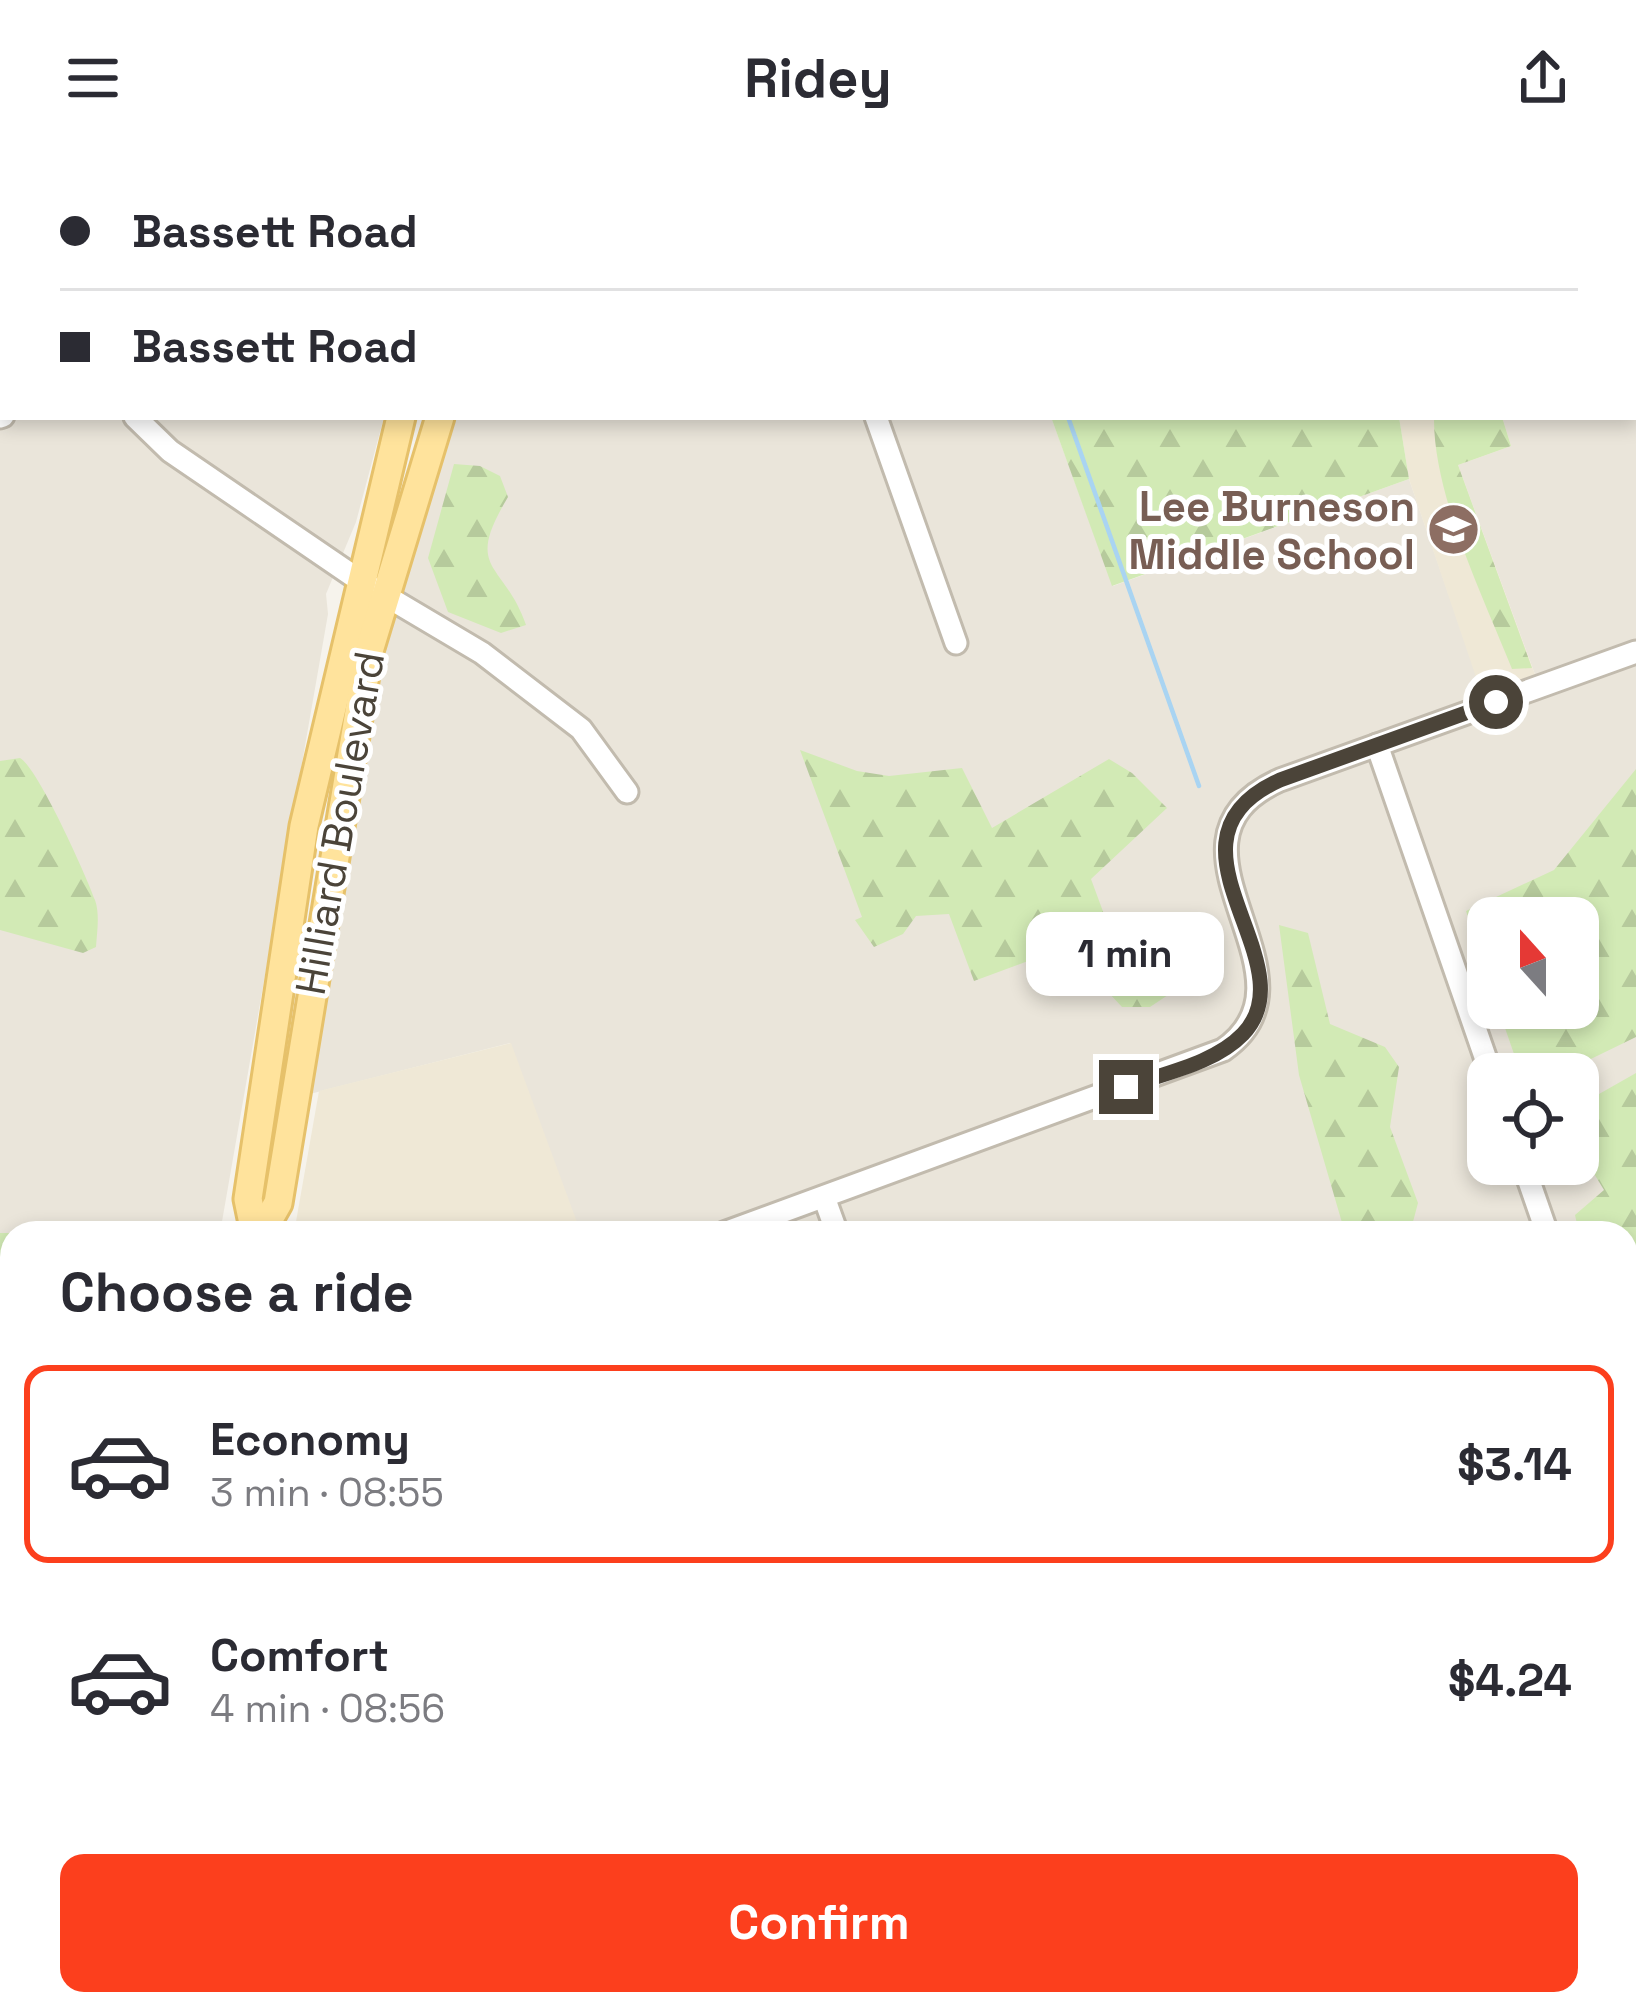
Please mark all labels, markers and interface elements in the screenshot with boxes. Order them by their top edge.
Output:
text: Ridey [744,44,892,113]
icon: menu [60,45,126,111]
icon: share [1510,45,1576,111]
text: Bassett Road [132,203,418,260]
text: Bassett Road [132,318,418,375]
place label: Lee Burneson Middle School [1129,480,1415,581]
school or university icon: Lee Burneson Middle School [1426,502,1482,558]
street label: Hilliard Boulevard [284,647,396,999]
route start [1469,675,1523,729]
north arrow [1467,897,1599,1029]
map controls [1467,897,1599,1185]
callout: 1 min [1027,913,1225,997]
text: 1 min [1077,929,1173,978]
button: locate [1467,1053,1599,1185]
route end [1099,1060,1153,1114]
text: Choose a ride [60,1258,414,1327]
icon: car [66,1410,174,1518]
text: Economy [210,1411,410,1468]
text: $3.14 [1457,1436,1572,1493]
text: 3 min · 08:55 [210,1468,444,1517]
icon: car [66,1626,174,1734]
text: Comfort [210,1627,389,1684]
text: $4.24 [1448,1652,1572,1709]
text: 4 min · 08:56 [210,1684,445,1733]
button: Confirm [60,1854,1578,1992]

